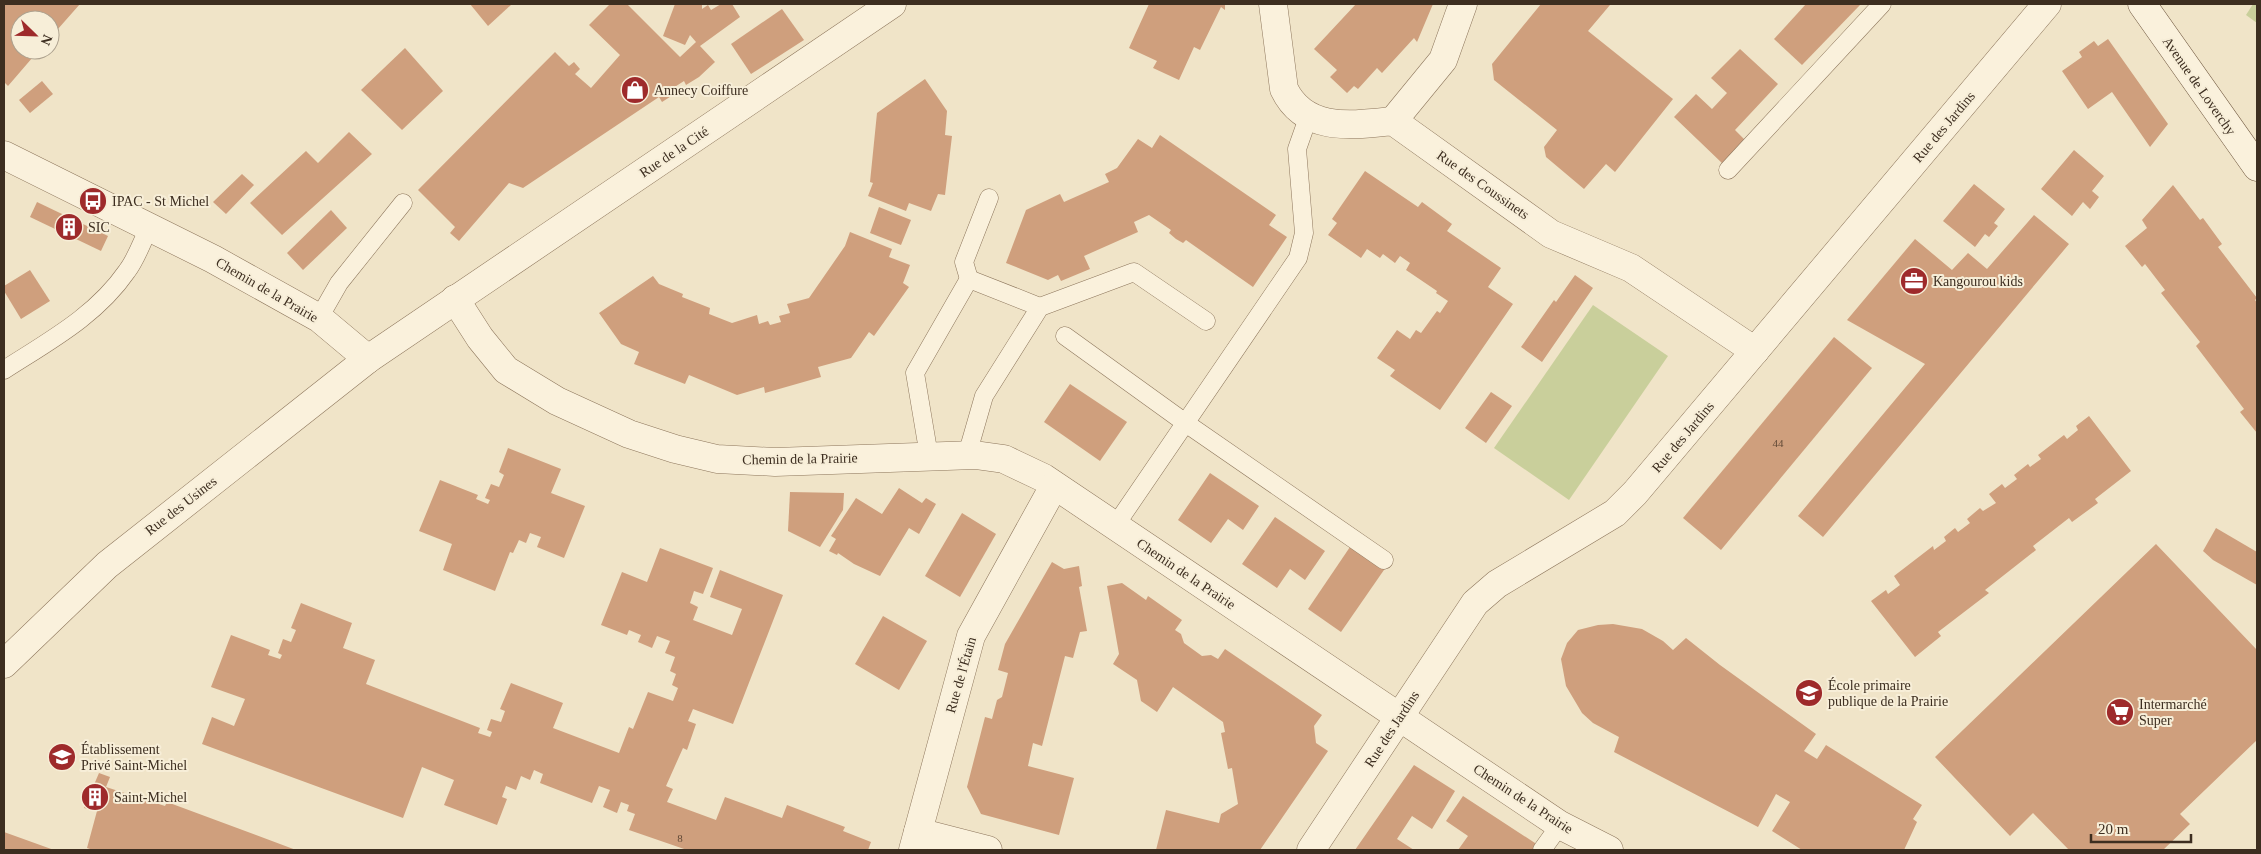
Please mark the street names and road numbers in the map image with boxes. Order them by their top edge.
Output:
street label: Avenue de Loverchy [2159,34,2239,138]
street label: Rue des Jardins [1910,89,1978,165]
street label: Rue de la Cité [637,123,711,181]
street label: Rue des Coussinets [1434,148,1532,222]
street label: Chemin de la Prairie [213,255,321,325]
street label: Rue des Jardins [1649,399,1717,475]
street label: Chemin de la Prairie [742,450,858,468]
street label: Rue des Usines [142,474,220,538]
street label: Chemin de la Prairie [1134,535,1238,613]
street label: Rue de l'Étain [942,635,979,715]
street label: Rue des Jardins [1362,688,1422,770]
street label: Chemin de la Prairie [1470,761,1576,837]

